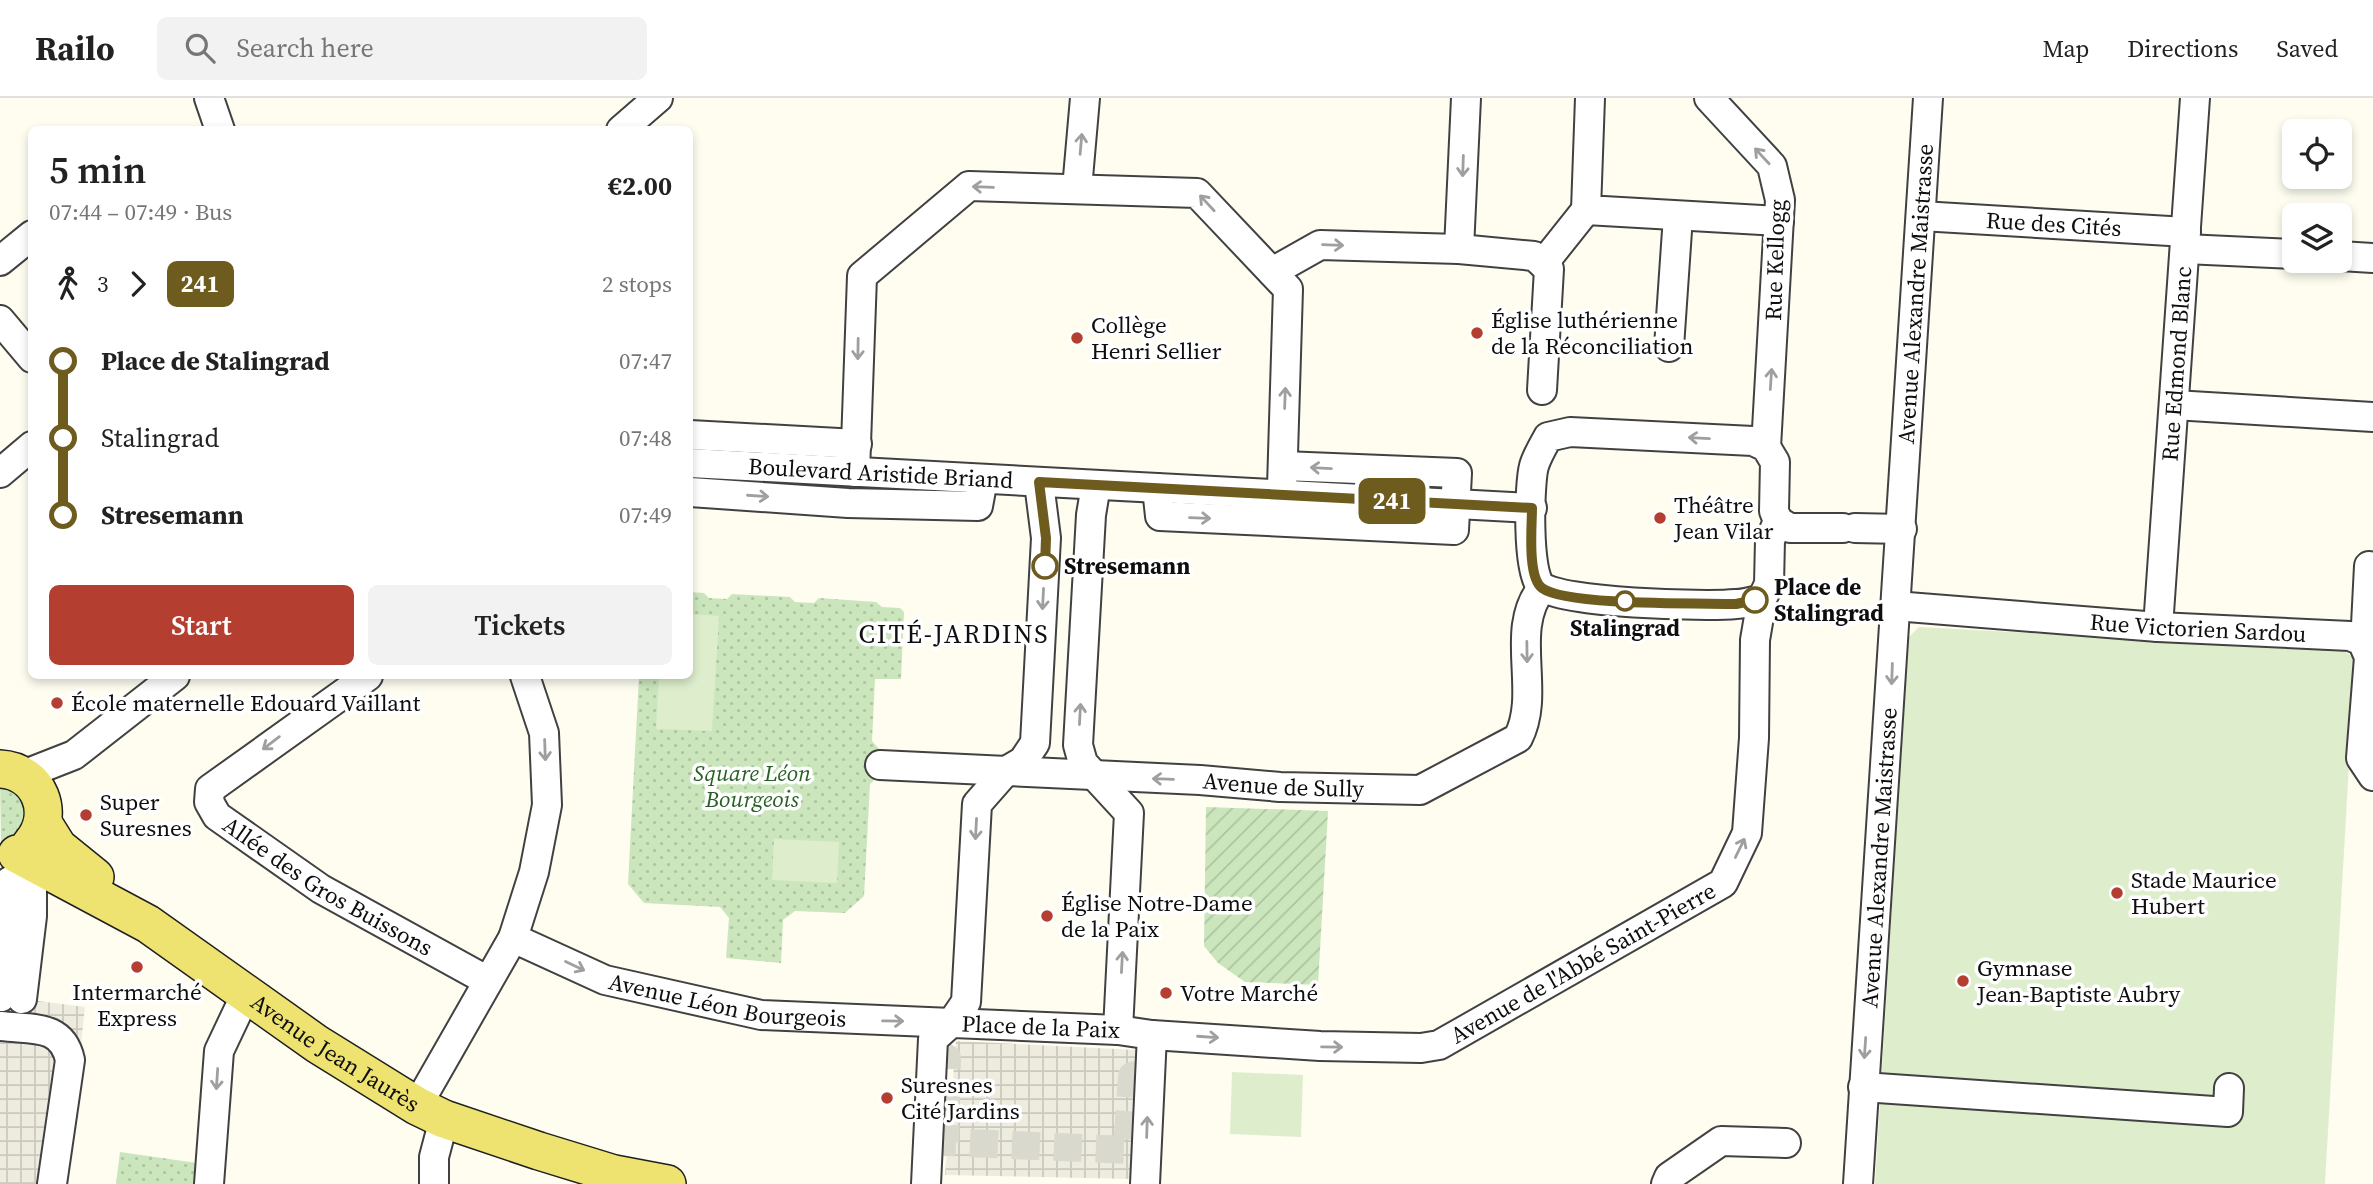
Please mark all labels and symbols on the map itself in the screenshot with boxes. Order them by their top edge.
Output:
one-way arrow [1075,133,1088,155]
street label: Avenue Alexandre Maistrasse [1890,143,1941,445]
one-way arrow [1754,148,1771,165]
one-way arrow [1456,154,1469,177]
one-way arrow [972,180,995,193]
one-way arrow [1198,195,1215,212]
street label: Rue Kellogg [1757,199,1793,321]
street label: Rue des Cités [1985,204,2122,244]
one-way arrow [1321,239,1344,252]
street label: Rue Edmond Blanc [2154,265,2199,462]
place label: Église luthérienne de la Réconciliation [1491,304,1694,362]
place label: Collège Henri Sellier [1091,309,1222,367]
marker: Église luthérienne de la Réconciliation [1469,325,1485,341]
marker: Collège Henri Sellier [1069,330,1085,346]
one-way arrow [852,338,865,361]
one-way arrow [1765,368,1778,390]
one-way arrow [1278,387,1292,410]
one-way arrow [1688,431,1711,444]
street label: Boulevard Aristide Briand [747,450,1014,496]
one-way arrow [1311,461,1333,474]
line badge: 241 [1352,478,1432,524]
place label: Théâtre Jean Vilar [1673,489,1774,547]
one-way arrow [746,490,769,503]
marker: Théâtre Jean Vilar [1652,510,1668,526]
one-way arrow [1188,511,1211,524]
place label: Stresemann [1064,550,1190,582]
marker: Stresemann [1032,553,1058,579]
place label: Place de Stalingrad [1774,571,1884,629]
one-way arrow [1036,587,1049,610]
marker: Place de Stalingrad [1742,587,1768,613]
marker: Stalingrad [1615,591,1635,611]
street label: Rue Victorien Sardou [2089,606,2307,650]
place label: Stalingrad [1570,612,1680,644]
district label: CITÉ-JARDINS [858,616,1050,652]
one-way arrow [1521,640,1534,663]
one-way arrow [1886,662,1899,685]
place label: École maternelle Edouard Vaillant [71,687,421,719]
marker: École maternelle Edouard Vaillant [49,695,65,711]
one-way arrow [1074,703,1087,726]
street label: Avenue Alexandre Maistrasse [1853,706,1905,1009]
one-way arrow [263,735,281,750]
one-way arrow [538,738,551,761]
park label: Square Léon Bourgeois [693,757,811,815]
street label: Avenue de Sully [1202,764,1365,805]
one-way arrow [1152,772,1175,785]
place label: Super Suresnes [100,786,192,844]
marker: Super Suresnes [78,807,94,823]
street label: Allée des Gros Buissons [216,809,439,964]
one-way arrow [969,817,982,840]
one-way arrow [1733,838,1747,859]
place label: Stade Maurice Hubert [2131,864,2277,922]
street label: Avenue de l'Abbé Saint-Pierre [1444,875,1721,1051]
marker: Stade Maurice Hubert [2109,885,2125,901]
place label: Église Notre-Dame de la Paix [1061,887,1253,945]
marker: Église Notre-Dame de la Paix [1039,908,1055,924]
one-way arrow [1116,950,1129,973]
place label: Gymnase Jean-Baptiste Aubry [1976,952,2181,1010]
marker: Intermarché Express [129,959,145,975]
one-way arrow [564,960,585,973]
street label: Avenue Léon Bourgeois [606,965,847,1035]
marker: Gymnase Jean-Baptiste Aubry [1955,973,1971,989]
place label: Intermarché Express [72,976,202,1034]
place label: Votre Marché [1180,977,1318,1009]
marker: Votre Marché [1158,985,1174,1001]
street label: Avenue Jean Jaurès [244,986,426,1120]
street label: Place de la Paix [961,1007,1121,1046]
one-way arrow [881,1014,904,1028]
one-way arrow [1196,1031,1219,1044]
one-way arrow [1859,1036,1872,1059]
one-way arrow [1321,1040,1344,1053]
one-way arrow [210,1067,223,1090]
place label: Suresnes Cité Jardins [901,1069,1020,1127]
marker: Suresnes Cité Jardins [879,1090,895,1106]
one-way arrow [1141,1116,1154,1139]

